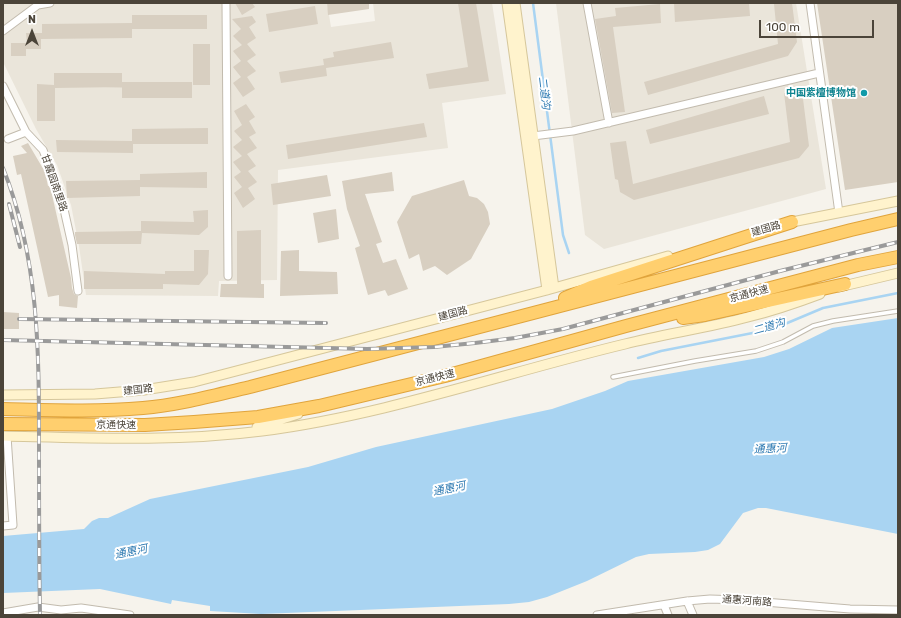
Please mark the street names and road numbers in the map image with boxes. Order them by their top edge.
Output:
street label: 甘露园南里路 [39,153,69,213]
street label: 建国路 [750,219,782,239]
street label: 京通快速 [728,283,770,305]
street label: 建国路 [437,304,469,324]
street label: 京通快速 [414,367,456,389]
street label: 建国路 [122,382,154,398]
street label: 京通快速 [96,419,136,431]
street label: 通惠河南路 [722,593,772,609]

